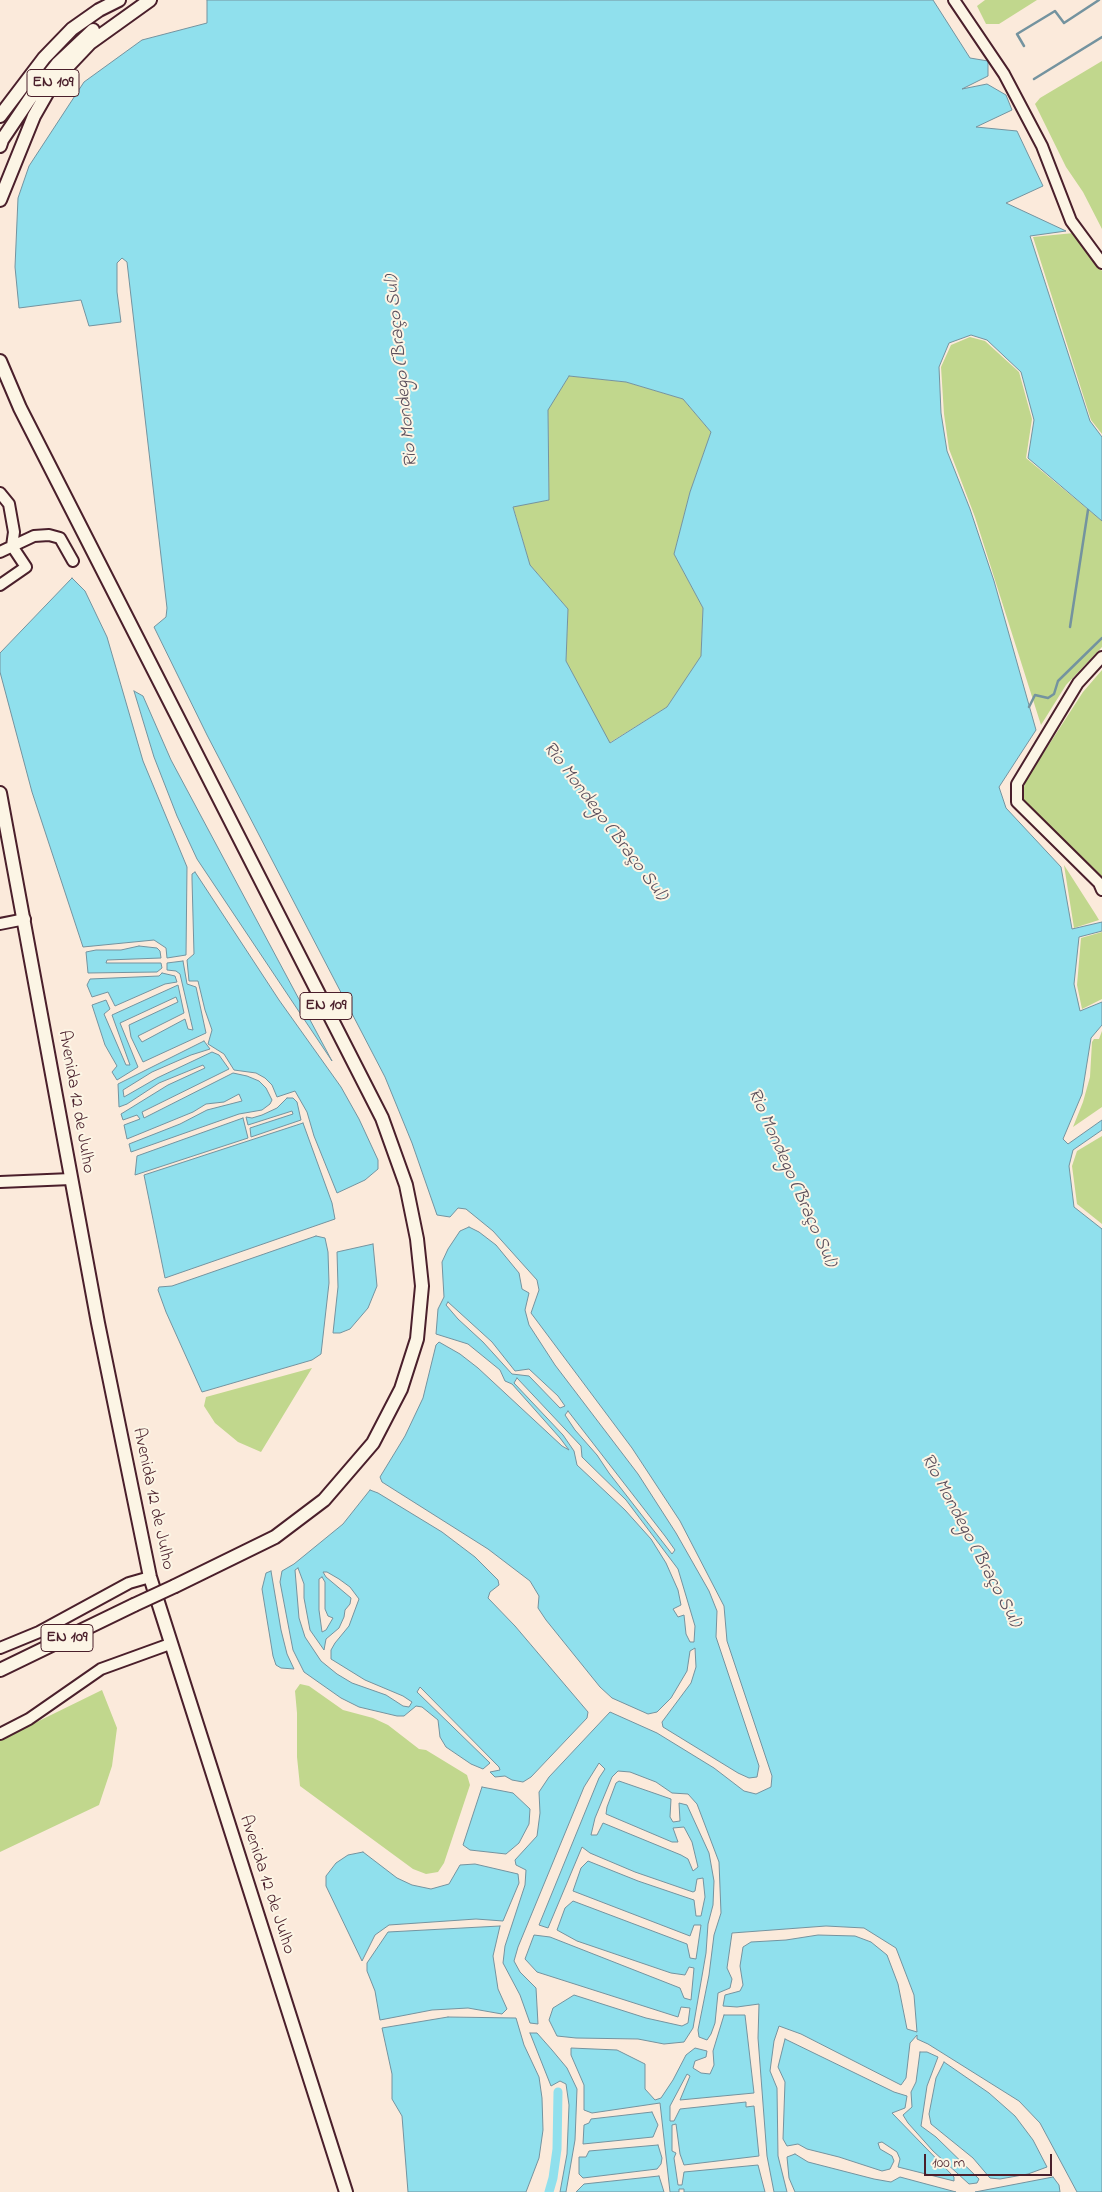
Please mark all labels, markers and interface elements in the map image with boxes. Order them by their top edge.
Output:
road number: EN 109 [27,70,79,96]
water label: Rio Mondego (Braço Sul) [382,274,424,468]
water label: Rio Mondego (Braço Sul) [537,738,671,906]
road number: EN 109 [300,992,352,1019]
street label: Avenida 12 de Julho [52,1029,98,1175]
water label: Rio Mondego (Braço Sul) [741,1085,841,1271]
street label: Avenida 12 de Julho [126,1426,178,1572]
water label: Rio Mondego (Braço Sul) [915,1450,1025,1632]
road number: EN 109 [41,1625,93,1652]
street label: Avenida 12 de Julho [233,1813,299,1957]
scale bar [927,2144,1054,2176]
text: 100 m [932,2152,965,2174]

